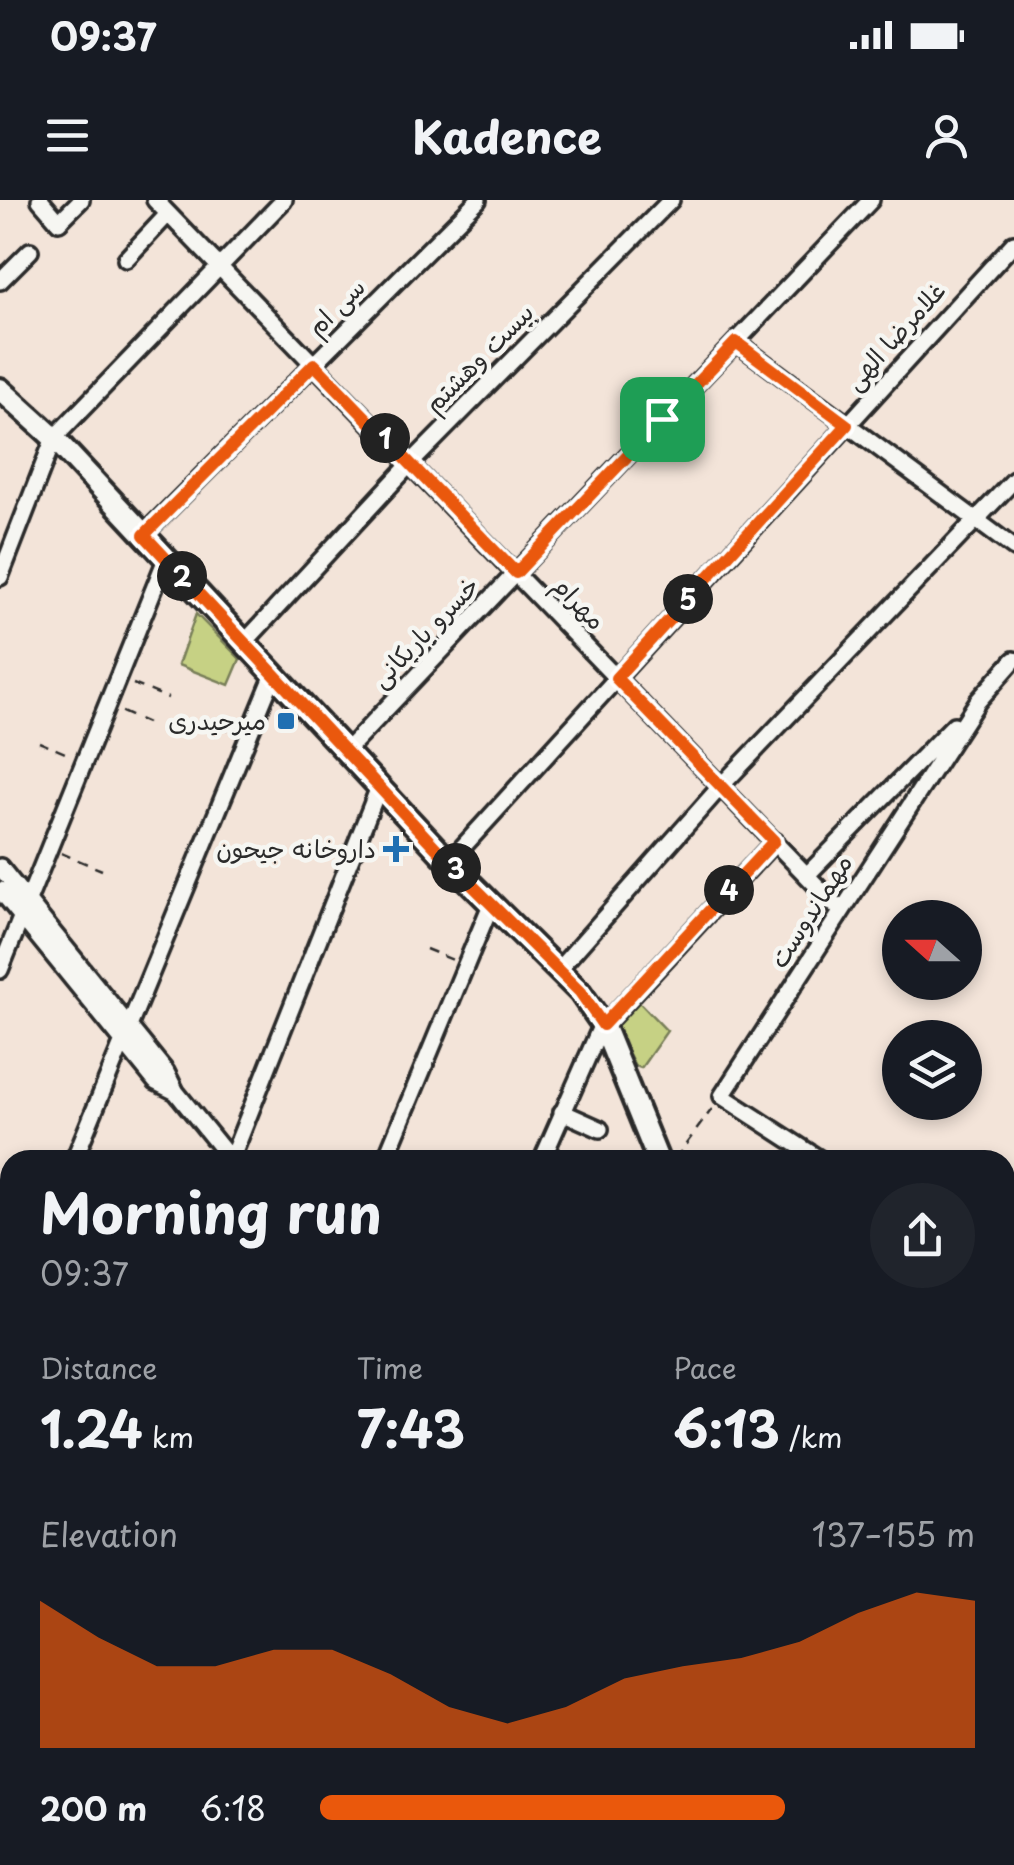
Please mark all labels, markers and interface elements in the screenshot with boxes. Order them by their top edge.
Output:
text: 09:37 [50,7,156,64]
text: Kadence [412,101,602,169]
icon: menu [40,108,95,163]
icon: person [919,108,974,163]
street label: سی ام [297,268,374,345]
street label: غلامرضا الهی [835,272,954,398]
street label: بیست وهشتم [415,294,543,422]
pin [620,377,705,462]
icon: arrive [635,392,690,447]
pin: 1 [360,413,410,463]
text: 1 [378,416,392,459]
pin: 2 [157,551,207,601]
text: 2 [172,554,192,597]
street label: خسرو باریکانی [361,567,487,696]
street label: مهرام [543,567,615,639]
pin: 5 [663,574,713,624]
text: 5 [679,577,697,620]
place label: میرحیدری [168,701,266,739]
marker: میرحیدری [275,710,297,732]
place label: داروخانه جیحون [216,829,376,867]
marker: داروخانه جیحون [385,838,407,860]
pin: 3 [431,843,481,893]
text: 3 [447,846,465,889]
street label: مهماندوست [759,846,861,975]
pin: 4 [704,865,754,915]
text: 4 [719,868,739,911]
north arrow [882,900,982,1000]
map controls [882,900,982,1120]
button: layers [882,1020,982,1120]
text: Morning run [40,1170,382,1253]
button: share [870,1183,975,1288]
text: 09:37 [40,1249,129,1297]
text: Distance [40,1346,158,1389]
text: Time [357,1346,423,1389]
text: Pace [673,1346,737,1389]
text: 1.24 [40,1389,143,1465]
text: 7:43 [357,1389,465,1465]
text: 6:13 [673,1389,780,1465]
text: km [143,1415,194,1458]
text: /km [780,1415,843,1458]
text: Elevation [40,1510,178,1558]
text: 137–155 m [812,1510,975,1558]
text: 200 m [40,1784,147,1832]
text: 6:18 [200,1784,266,1832]

